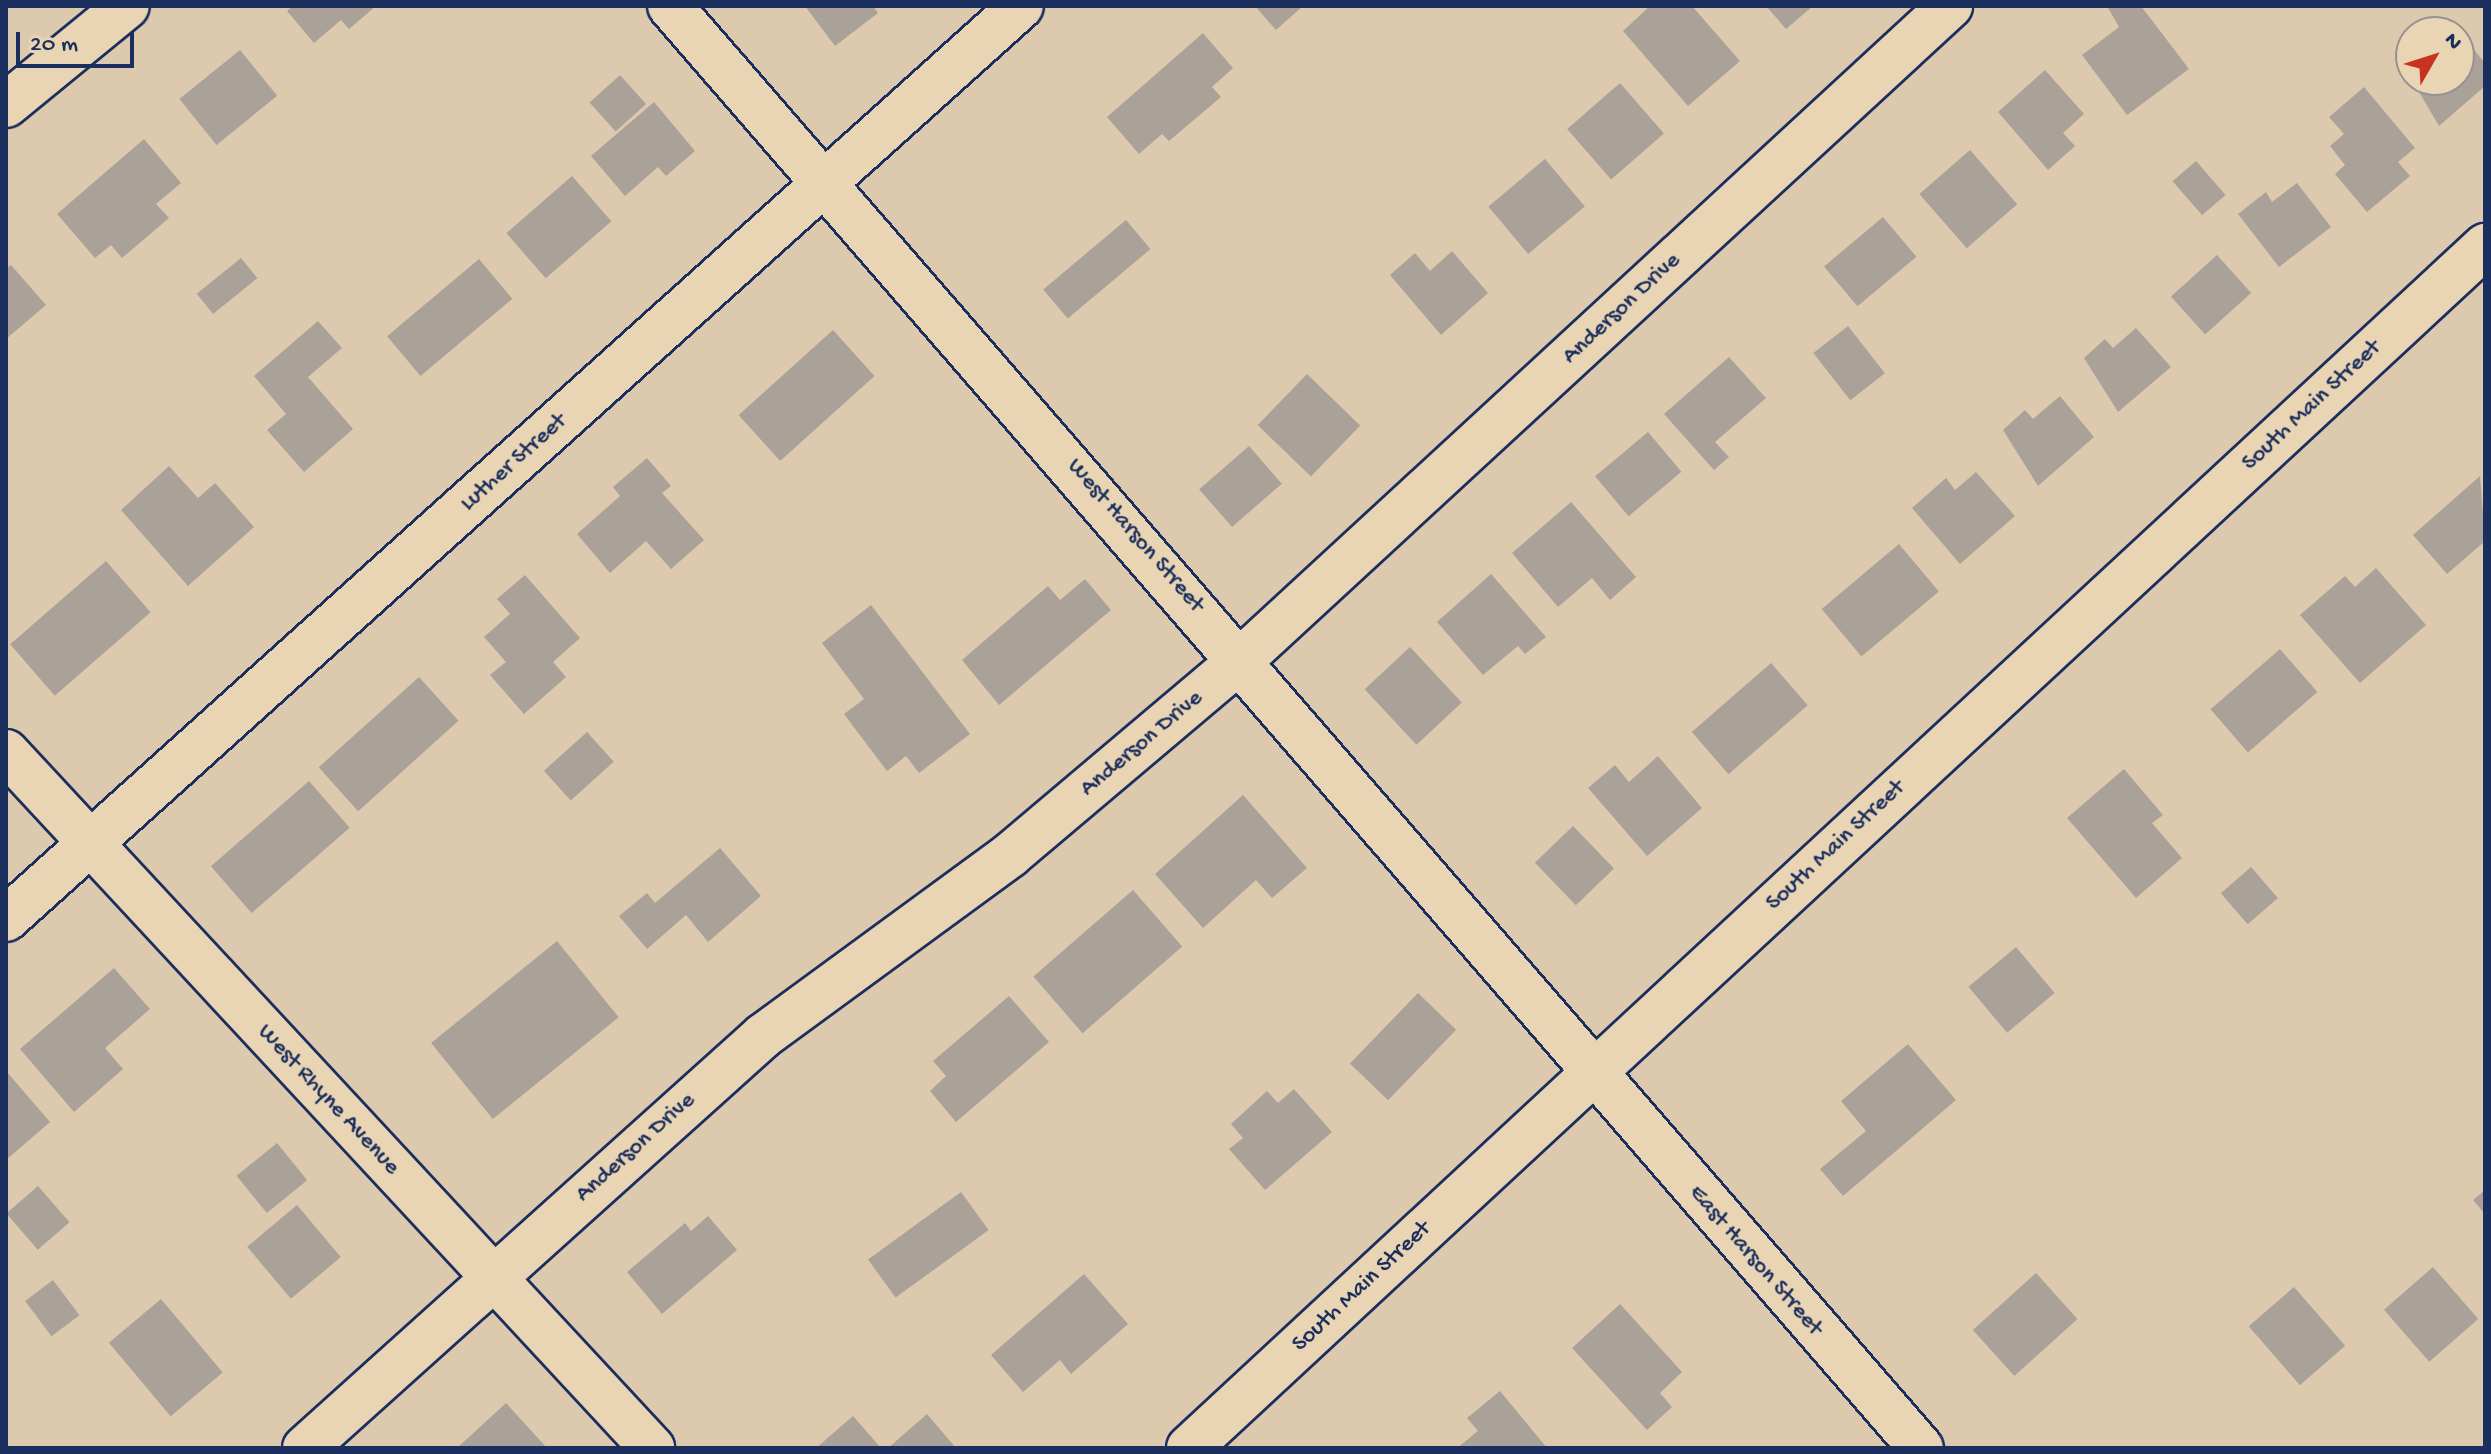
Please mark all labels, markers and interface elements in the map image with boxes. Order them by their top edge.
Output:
scale bar [20,16,138,66]
north arrow [2395,16,2475,96]
text: N [2437,28,2467,56]
text: 20 m [30,31,78,60]
street label: Anderson Drive [1557,247,1687,371]
street label: South Main Street [2237,334,2387,478]
street label: Luther Street [455,408,573,518]
street label: West Harson Street [1060,453,1210,619]
street label: Anderson Drive [1075,684,1209,804]
street label: South Main Street [1761,774,1911,918]
street label: West Rhyne Avenue [251,1018,405,1182]
street label: Anderson Drive [570,1087,702,1209]
street label: East Harson Street [1682,1180,1828,1342]
street label: South Main Street [1287,1215,1437,1359]

